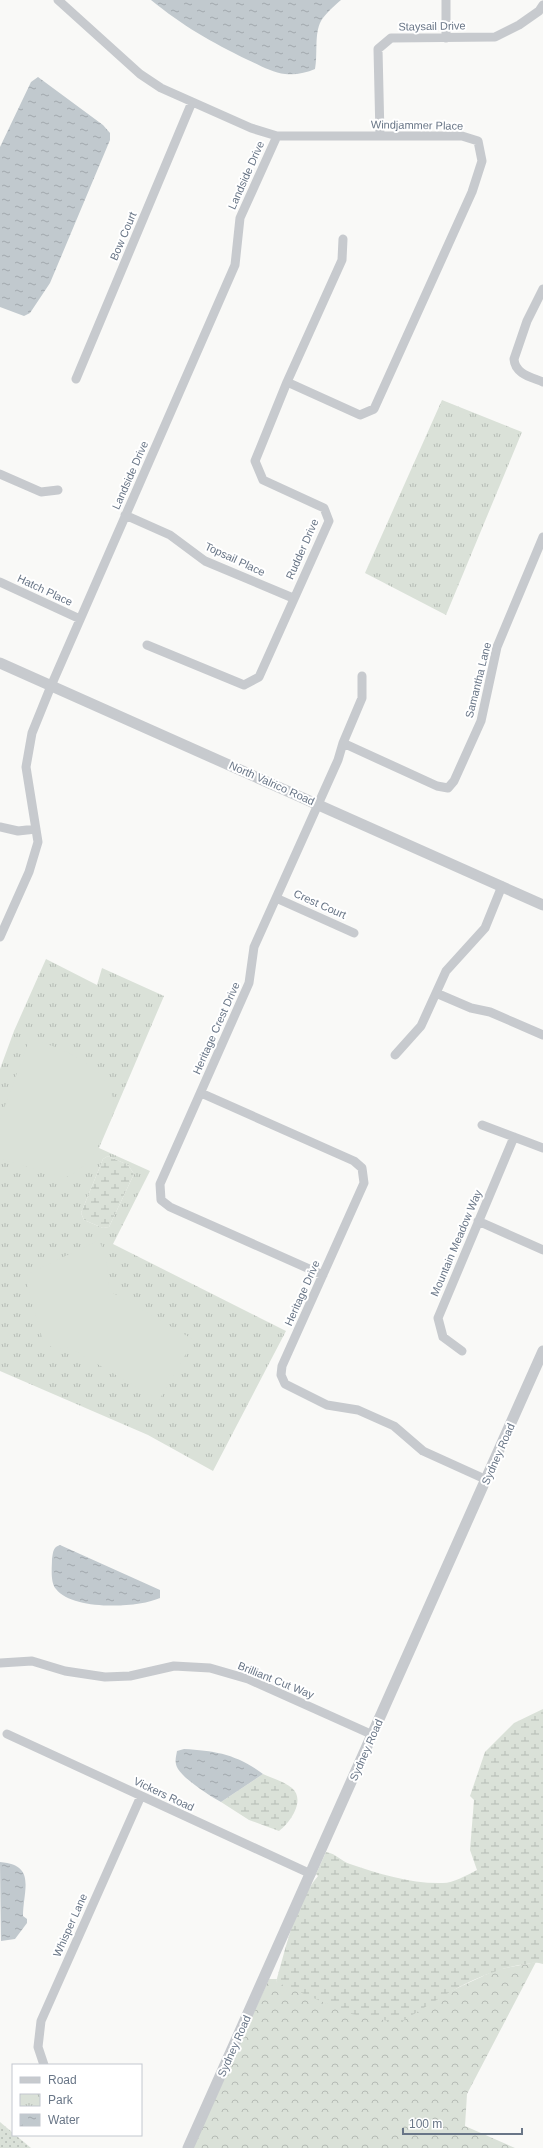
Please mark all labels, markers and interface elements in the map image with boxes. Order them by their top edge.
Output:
street label: Staysail Drive [398,19,466,33]
street label: Windjammer Place [371,118,463,132]
street label: Landside Drive [226,139,266,211]
street label: Bow Court [107,210,139,262]
street label: Landside Drive [110,439,150,511]
street label: Rudder Drive [283,517,321,581]
street label: Topsail Place [203,540,267,578]
street label: Hatch Place [16,572,74,608]
street label: Samantha Lane [463,641,493,719]
street label: North Valrico Road [227,759,317,807]
street label: Crest Court [292,887,348,921]
street label: Heritage Crest Drive [190,980,242,1076]
street label: Mountain Meadow Way [428,1187,484,1298]
street label: Heritage Drive [282,1258,322,1328]
street label: Sydney Road [479,1421,517,1487]
street label: Brilliant Cut Way [236,1659,316,1701]
street label: Sydney Road [347,1717,385,1783]
street label: Vickers Road [132,1775,196,1813]
street label: Whisper Lane [51,1892,89,1958]
street label: Sydney Road [215,2013,253,2079]
legend [12,2064,142,2136]
text: Road [48,2073,77,2087]
text: Park [48,2093,74,2107]
scale bar [403,2110,522,2136]
text: Water [48,2113,80,2127]
text: 100 m [409,2117,442,2131]

